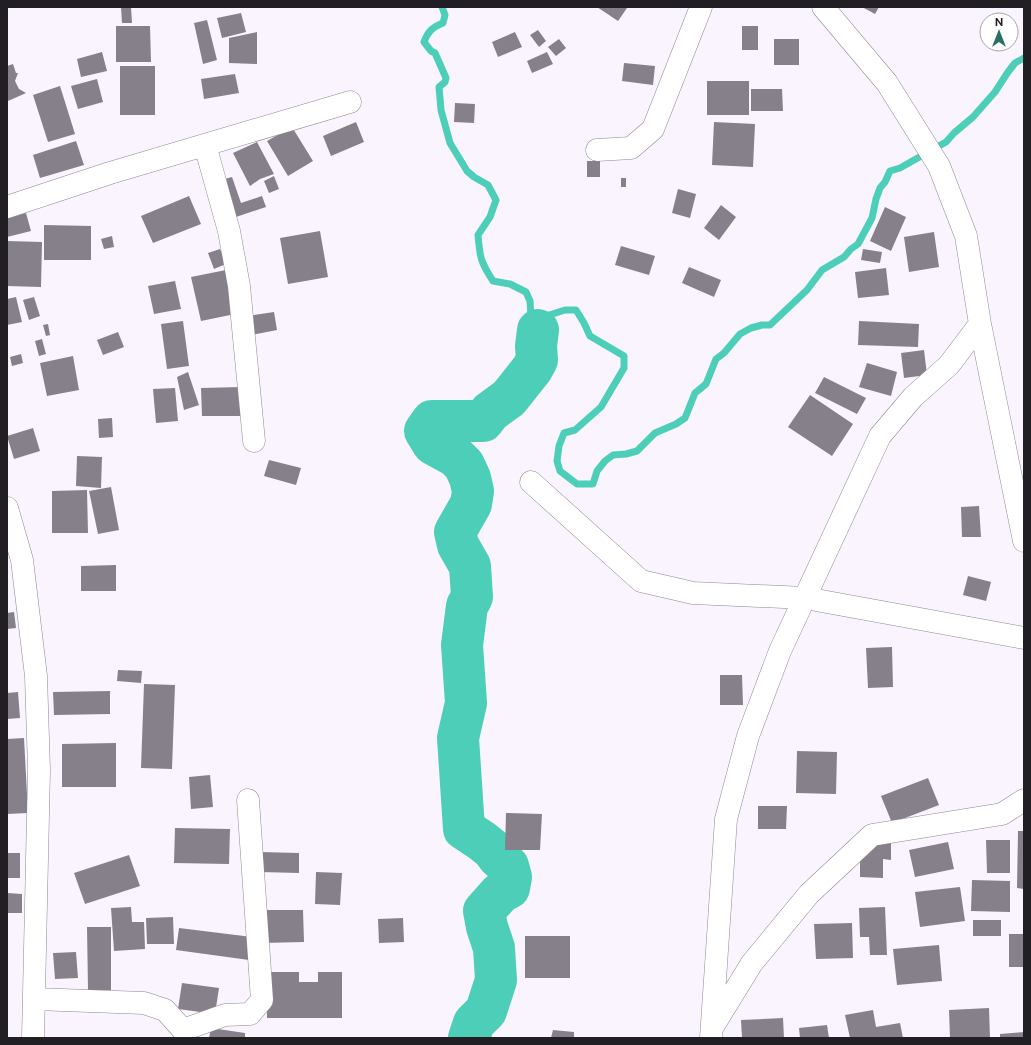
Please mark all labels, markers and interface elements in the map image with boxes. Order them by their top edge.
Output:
north arrow [979,12,1019,52]
text: N [995,16,1003,28]

